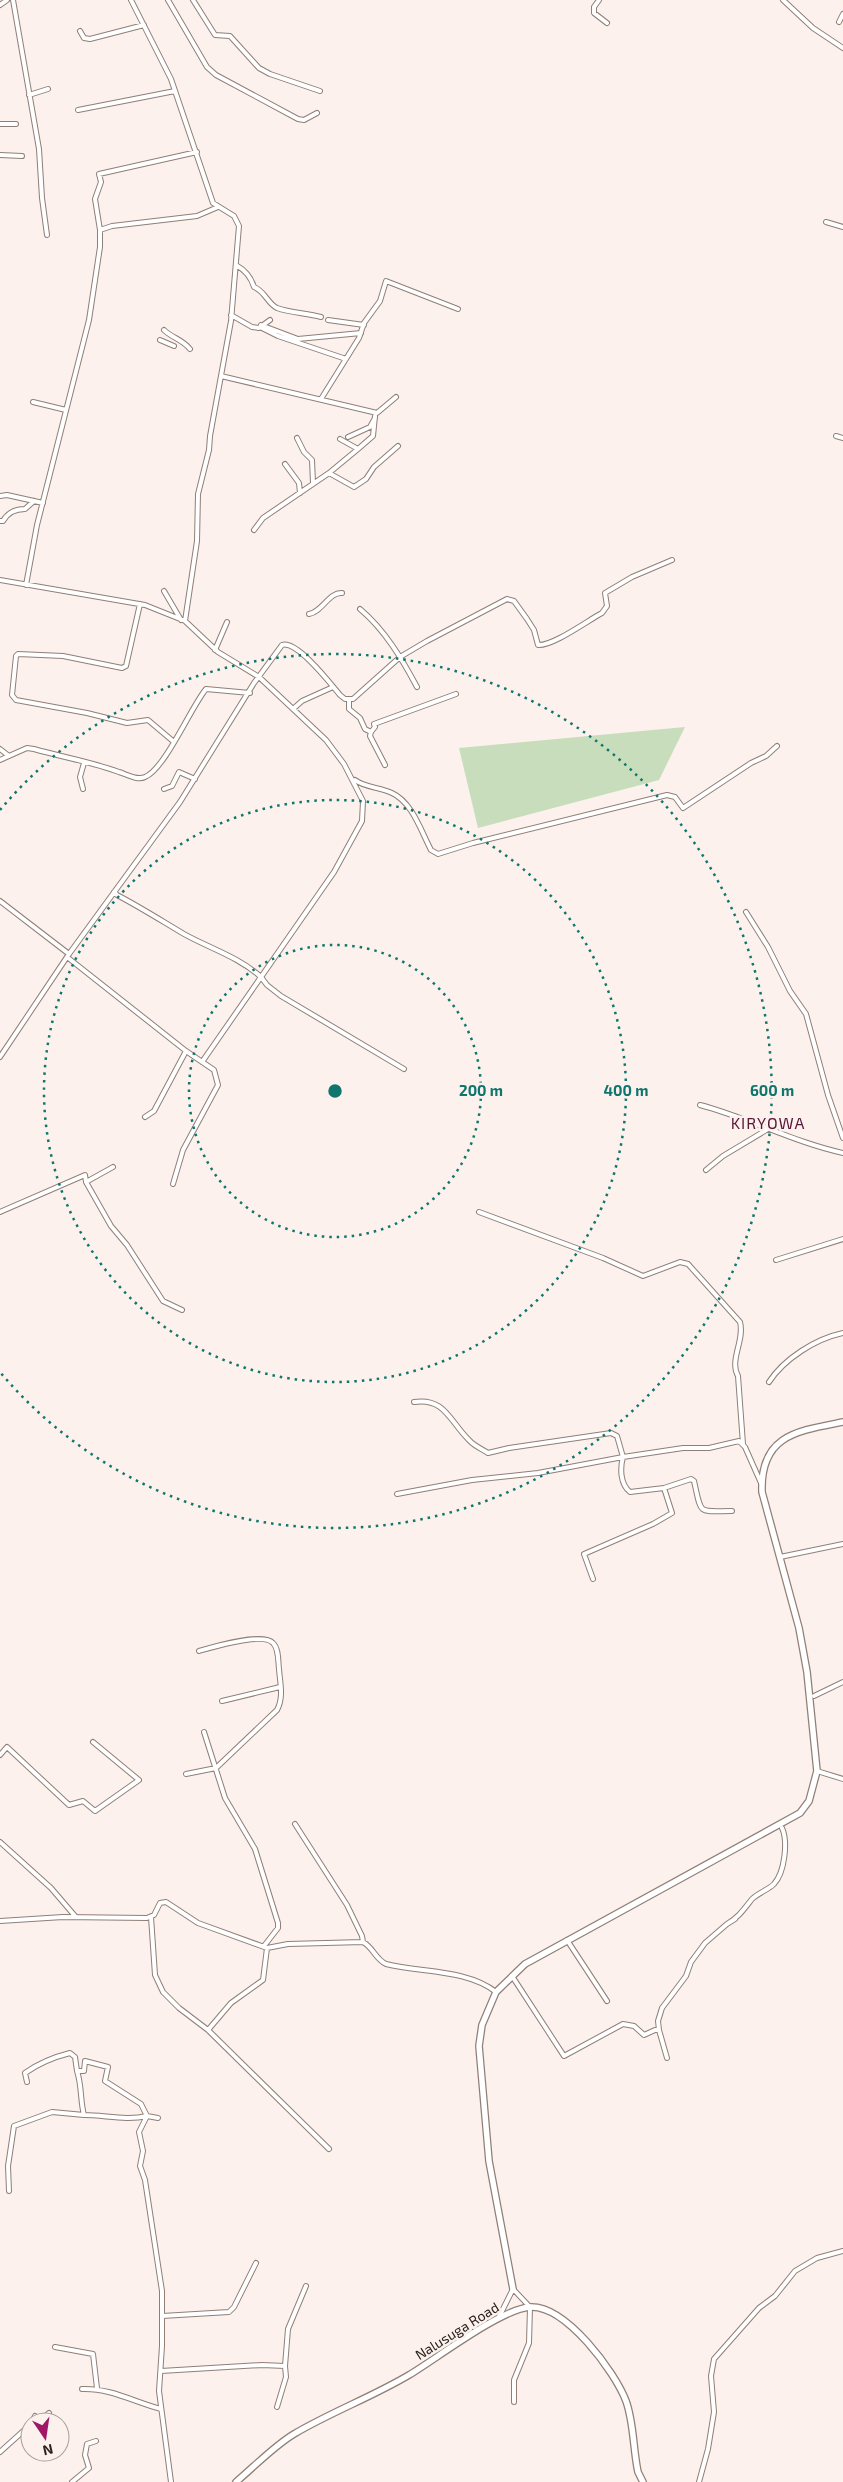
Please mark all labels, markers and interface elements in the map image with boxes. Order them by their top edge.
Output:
text: 200 m [459,1081,503,1099]
text: 400 m [604,1081,648,1099]
text: 600 m [750,1081,794,1099]
centre of rings [326,1082,344,1100]
district label: KIRYOWA [731,1113,805,1132]
street label: Nalusuga Road [412,2298,502,2363]
north arrow [20,2412,70,2462]
text: N [41,2441,55,2460]

